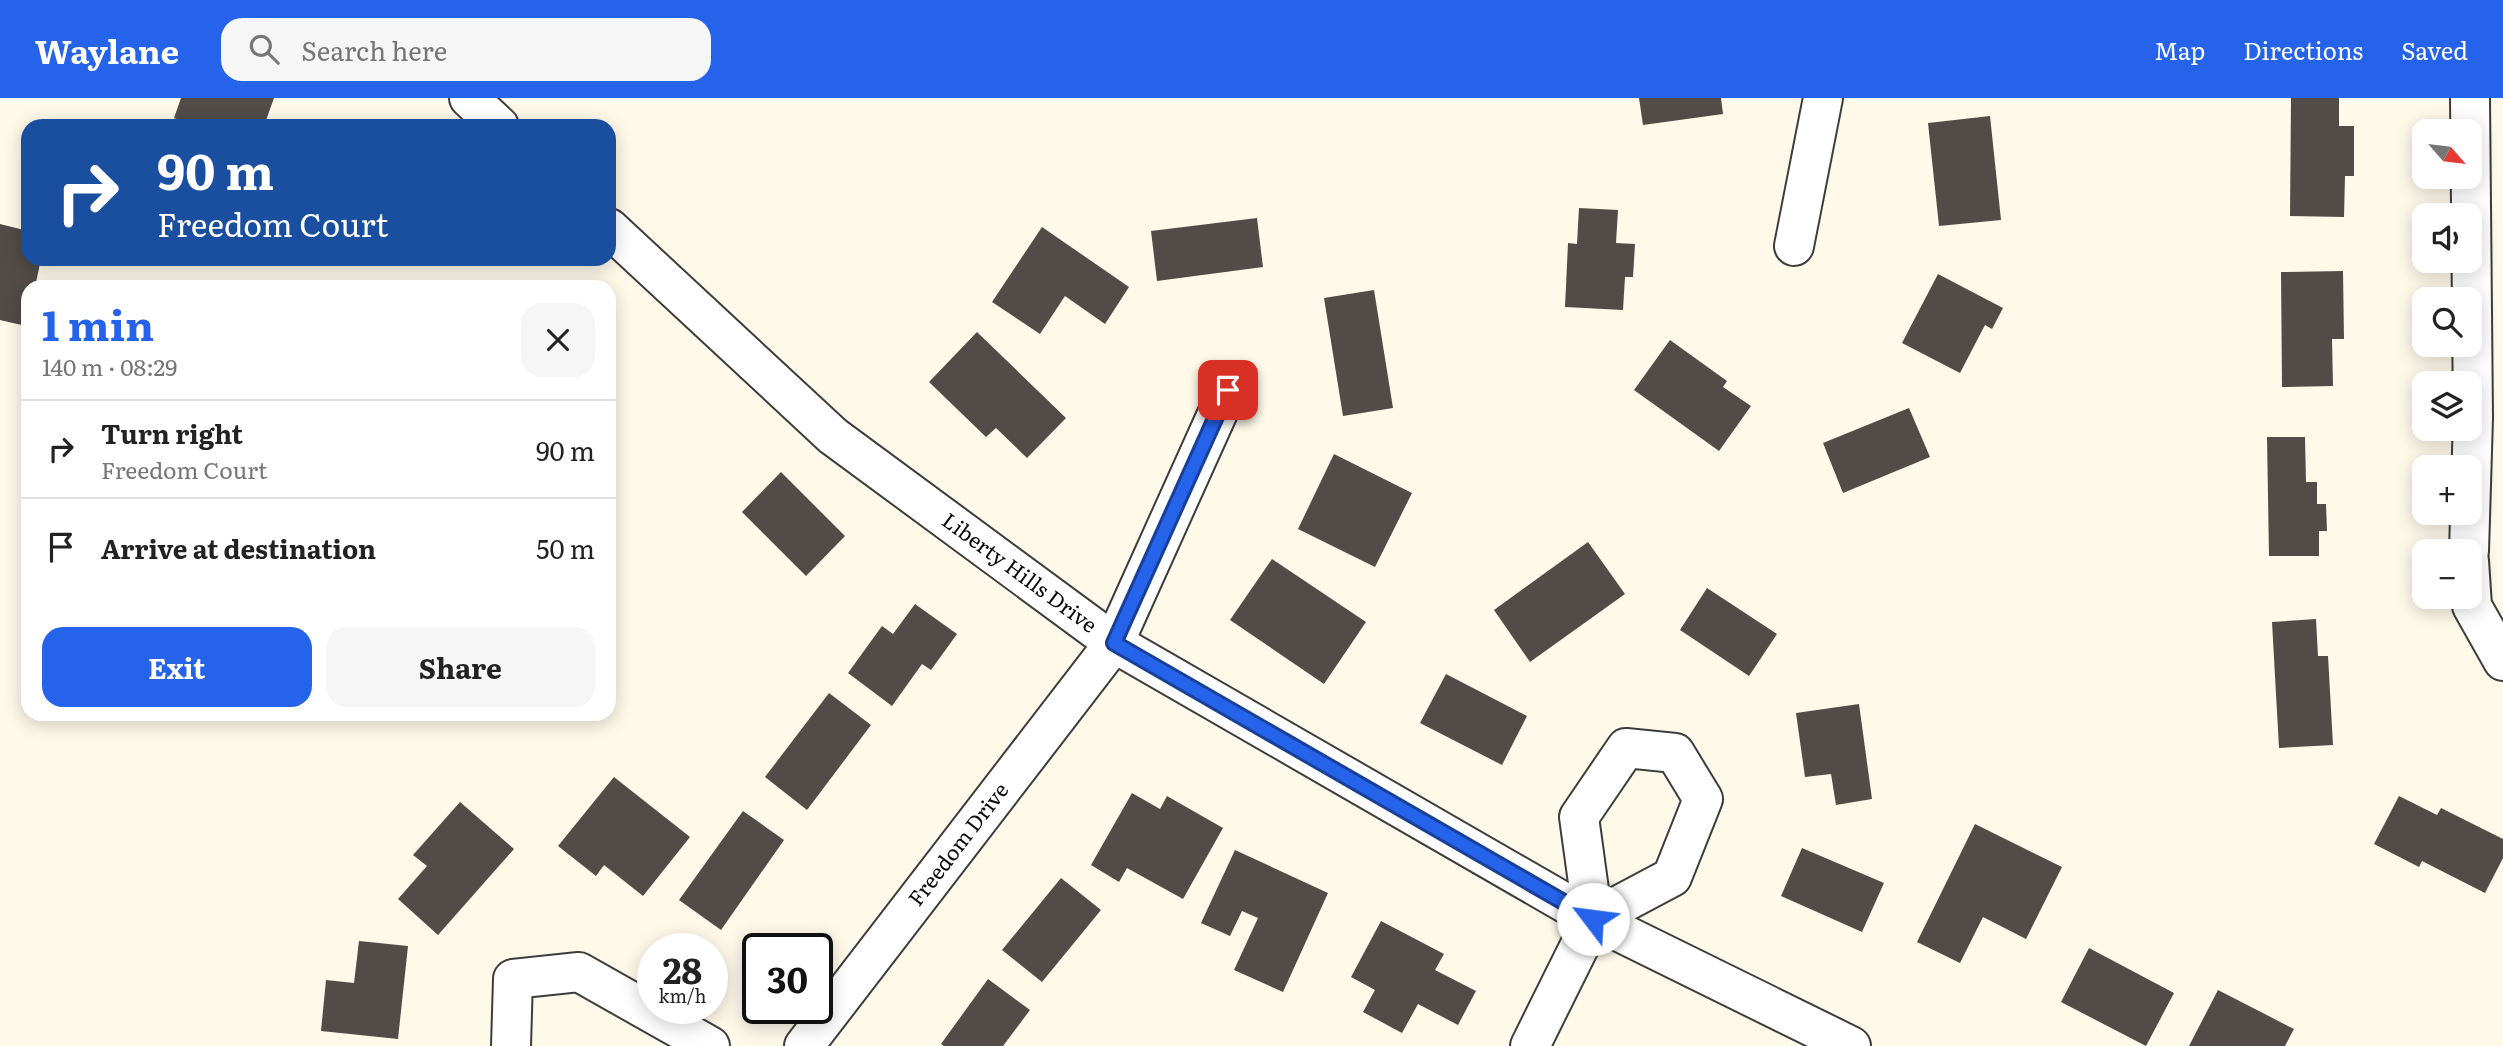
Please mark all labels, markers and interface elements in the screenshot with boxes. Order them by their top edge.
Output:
search box [221,18,711,81]
text: Waylane [35,25,179,74]
icon: search [245,30,283,68]
text: Search here [301,30,447,69]
text: Map [2154,32,2205,67]
text: Directions [2243,32,2363,67]
text: Saved [2401,32,2468,67]
north arrow [2412,119,2482,189]
map controls [2412,119,2482,609]
text: 90 m [157,132,274,205]
icon: right [42,147,133,238]
text: Freedom Court [157,199,389,247]
button: sound [2412,203,2482,273]
button: search [2412,287,2482,357]
text: 1 min [42,292,154,354]
button: close [521,303,595,377]
text: 140 m · 08:29 [42,349,177,383]
pin [1198,360,1258,420]
icon: arrive [1209,371,1247,409]
button: layers [2412,371,2482,441]
text: Turn right [101,413,243,452]
icon: right [42,430,80,468]
text: 90 m [536,430,595,469]
text: Freedom Court [101,452,267,486]
button: + [2412,455,2482,525]
street label: Liberty Hills Drive [937,504,1105,639]
icon: arrive [42,528,80,566]
text: Arrive at destination [101,528,376,567]
text: 50 m [536,528,595,567]
button: − [2412,539,2482,609]
button: Exit [42,627,312,707]
button: Share [326,627,595,707]
street label: Freedom Drive [899,775,1015,911]
position arrow [1556,882,1630,956]
speed limit sign: 30 [742,933,833,1024]
text: 28 [663,943,702,995]
text: km/h [659,982,706,1009]

